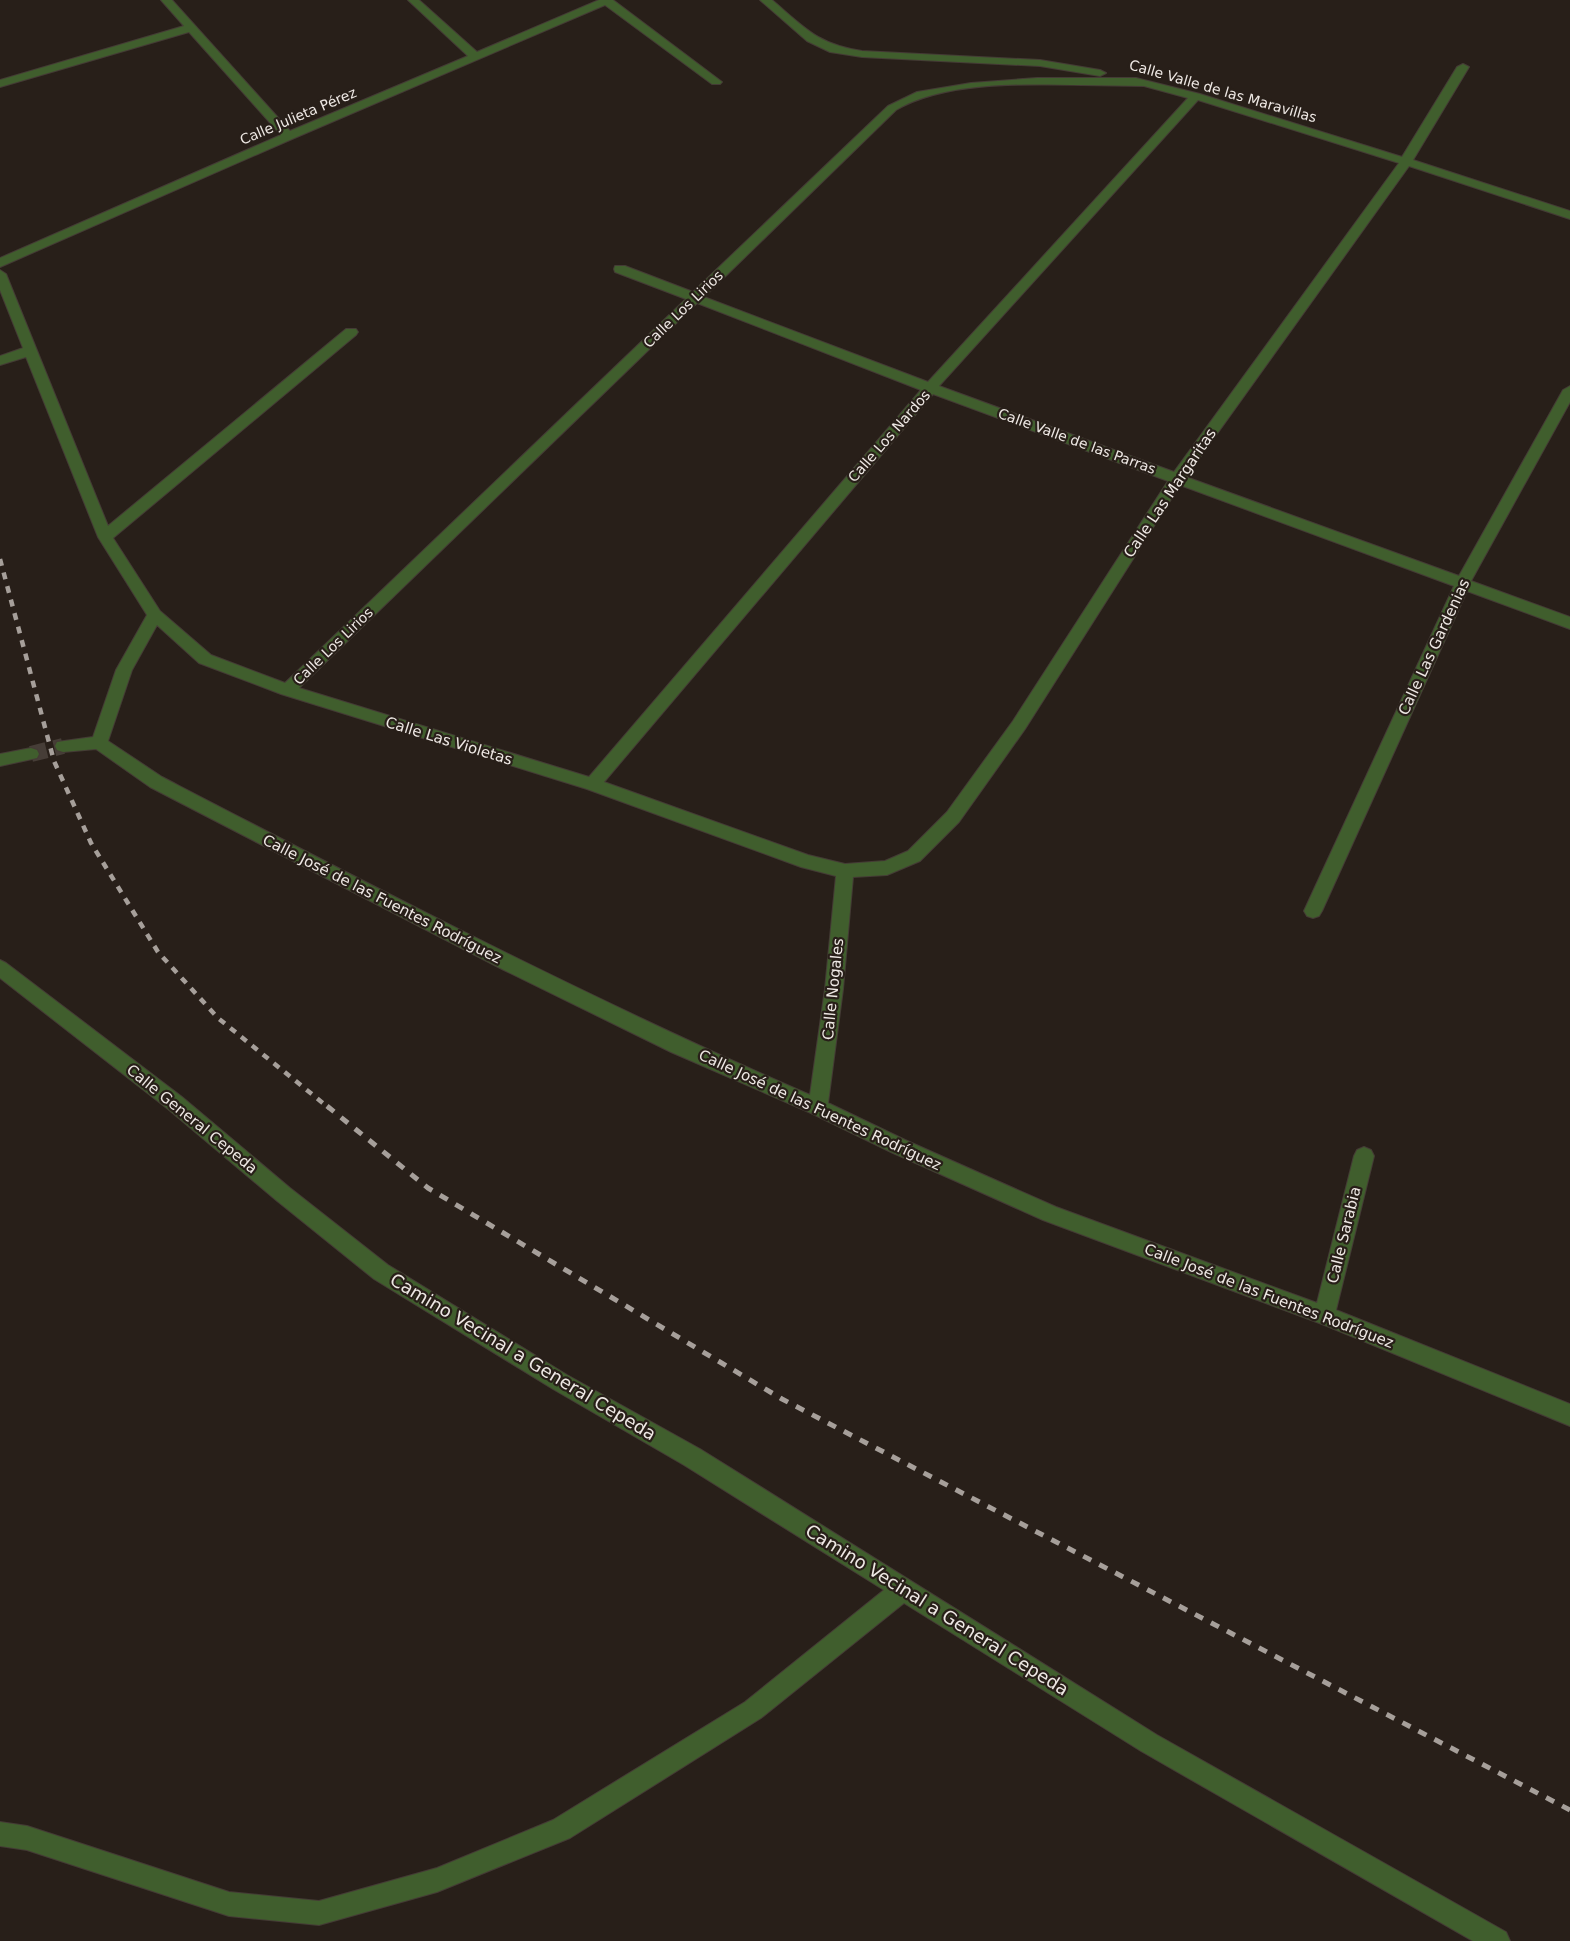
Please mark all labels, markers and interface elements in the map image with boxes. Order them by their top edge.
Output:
street label: Calle Valle de las Maravillas [1128,57,1318,125]
street label: Calle Julieta Pérez [237,84,359,148]
street label: Calle Los Lirios [640,267,726,351]
street label: Calle Los Nardos [845,387,933,485]
street label: Calle Valle de las Parras [996,405,1158,477]
street label: Calle Las Margaritas [1120,425,1220,561]
street label: Calle Las Gardenias [1395,576,1474,718]
street label: Calle Los Lirios [290,604,376,688]
street label: Calle Las Violetas [383,713,515,769]
street label: Calle José de las Fuentes Rodríguez [260,831,504,967]
street label: Calle Nogales [819,937,847,1041]
street label: Calle José de las Fuentes Rodríguez [696,1046,944,1174]
street label: Calle General Cepeda [123,1061,261,1177]
street label: Calle Sarabia [1323,1185,1365,1285]
street label: Calle José de las Fuentes Rodríguez [1142,1240,1396,1352]
street label: Camino Vecinal a General Cepeda [387,1269,660,1444]
street label: Camino Vecinal a General Cepeda [802,1520,1073,1700]

